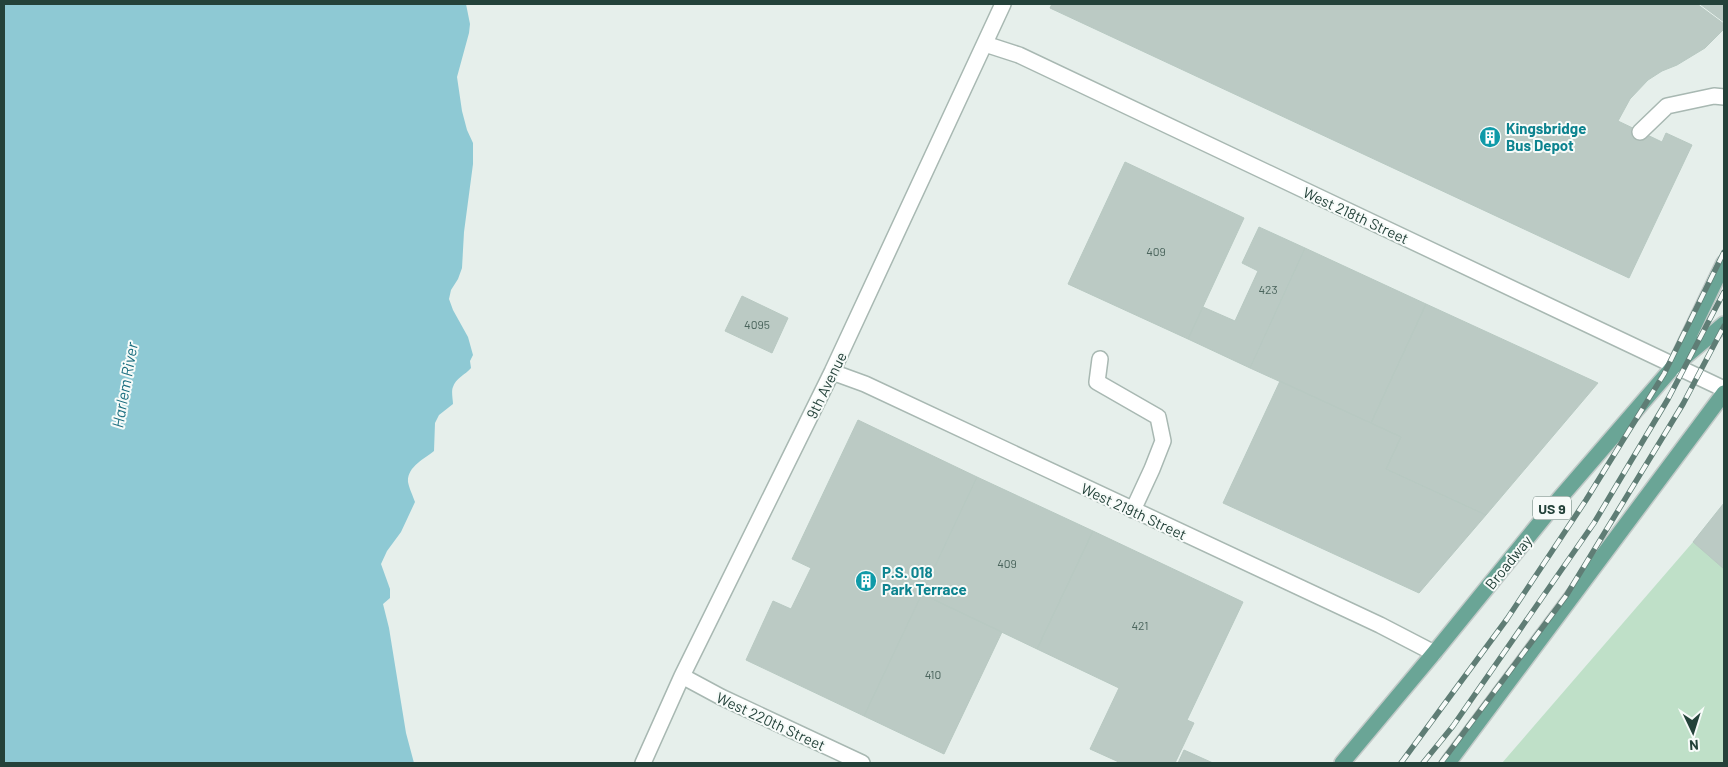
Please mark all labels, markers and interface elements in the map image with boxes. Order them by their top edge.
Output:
place label: Kingsbridge Bus Depot [1506,119,1586,154]
building icon: Kingsbridge Bus Depot [1478,125,1502,149]
street label: West 218th Street [1300,183,1412,247]
house number: 409 [1146,244,1166,258]
house number: 423 [1258,282,1278,296]
house number: 4095 [744,317,770,331]
water label: Harlem River [107,339,141,429]
street label: 9th Avenue [802,349,850,421]
street label: West 219th Street [1078,479,1190,543]
road number: US 9 [1533,496,1571,520]
street label: Broadway [1481,531,1535,593]
house number: 409 [997,556,1017,570]
place label: P.S. 018 Park Terrace [882,563,967,598]
building icon: P.S. 018 Park Terrace [854,569,878,593]
house number: 421 [1131,618,1149,632]
house number: 410 [925,667,941,681]
street label: West 220th Street [714,688,828,754]
north arrow [1668,707,1718,757]
text: N [1689,737,1699,754]

